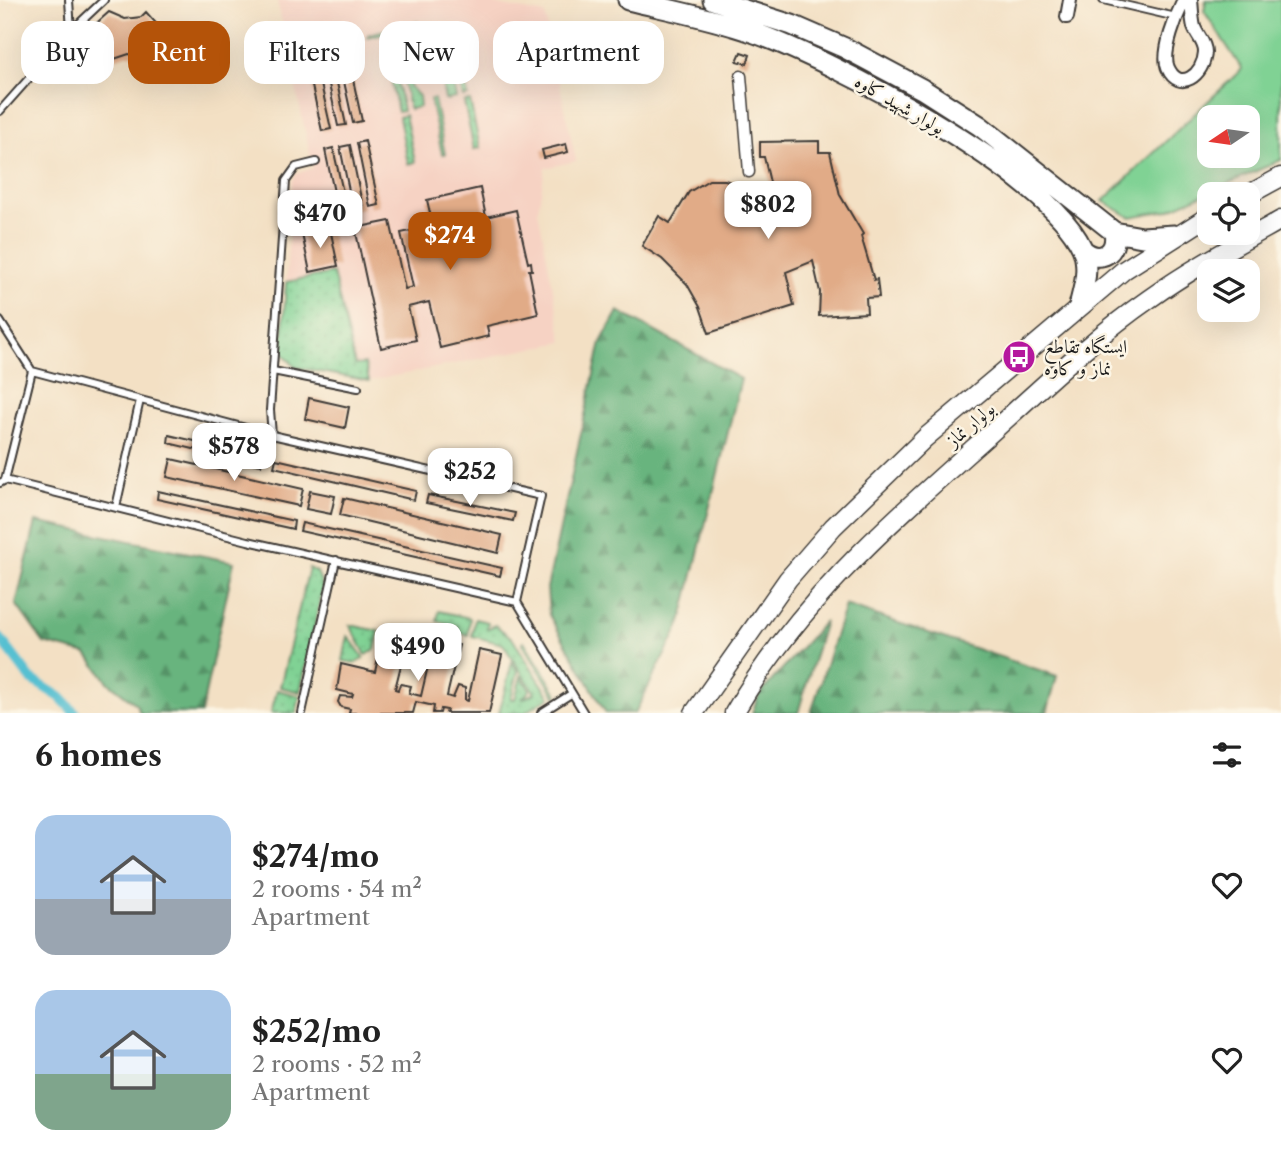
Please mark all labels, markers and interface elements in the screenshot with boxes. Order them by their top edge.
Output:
chip: Buy [21,21,114,84]
chip: Rent [128,21,230,84]
chip: Filters [244,21,365,84]
chip: New [379,21,479,84]
chip: Apartment [493,21,664,84]
street label: بولوار شهید کاوه [850,69,949,140]
north arrow [1197,105,1260,168]
map controls [1197,105,1260,322]
pin: $802 [727,182,809,241]
button: locate [1197,182,1260,245]
pin: $470 [279,190,361,250]
text: $802 [740,190,796,218]
text: $470 [293,199,347,227]
pin: $274 [409,212,491,272]
text: $274 [424,221,476,249]
button: layers [1197,259,1260,322]
place label: ایستگاه تقاطع نماز و کاوه [1044,334,1127,380]
bus stop icon: ایستگاه تقاطع نماز و کاوه [1000,338,1038,376]
street label: بولوار نماز [940,397,1000,454]
pin: $578 [193,424,275,483]
text: $578 [208,432,260,460]
pin: $252 [429,448,511,508]
text: $252 [444,457,496,485]
pin: $490 [377,624,459,683]
text: $490 [391,632,445,660]
icon: filters [1208,736,1246,774]
text: 6 homes [35,737,162,774]
text: $274/mo [252,838,379,875]
icon: home [91,843,175,927]
icon: heart [1208,866,1246,904]
text: 2 rooms · 54 m² [252,875,422,903]
text: Apartment [252,903,370,931]
text: $252/mo [252,1013,381,1050]
icon: home [91,1018,175,1102]
icon: heart [1208,1041,1246,1079]
text: 2 rooms · 52 m² [252,1050,422,1078]
text: Apartment [252,1078,370,1106]

